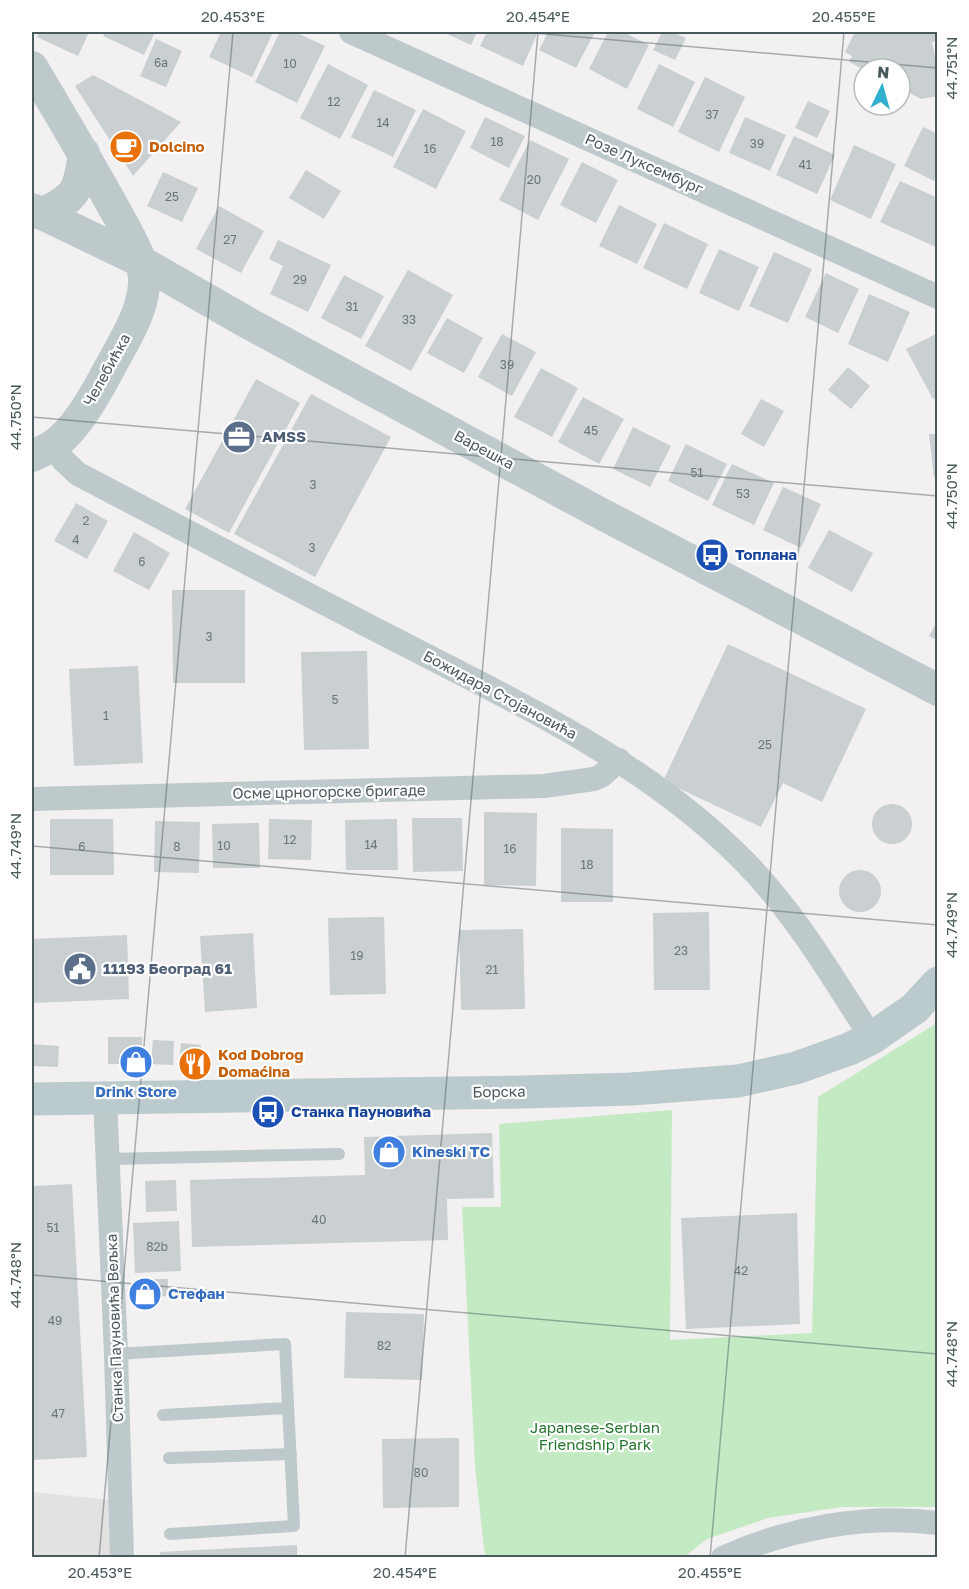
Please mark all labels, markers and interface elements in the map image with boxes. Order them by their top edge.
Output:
text: 20.453°E [201,7,265,25]
text: 20.454°E [506,7,570,25]
text: 20.455°E [812,7,876,25]
text: 44.751°N [942,37,960,99]
house number: 6a [154,55,168,70]
house number: 10 [283,56,297,71]
north arrow [852,57,912,117]
text: N [876,62,890,83]
house number: 12 [328,94,340,109]
house number: 37 [705,107,719,122]
house number: 14 [376,115,390,130]
cafe icon: Dolcino [108,129,144,165]
street label: Розе Луксембург [583,129,706,197]
house number: 18 [490,134,504,149]
house number: 39 [750,136,764,151]
place label: Dolcino [149,137,205,155]
house number: 16 [423,141,437,156]
house number: 41 [798,157,812,172]
house number: 20 [527,172,541,187]
house number: 25 [165,189,179,204]
house number: 27 [223,232,237,247]
house number: 29 [293,272,307,287]
house number: 31 [346,299,359,314]
house number: 33 [402,312,416,327]
street label: Челебићка [79,330,133,409]
house number: 39 [500,357,514,372]
text: 44.750°N [6,384,24,450]
office icon: AMSS [221,419,257,455]
house number: 45 [584,423,598,438]
street label: Варешка [451,426,518,472]
place label: AMSS [262,427,306,445]
text: 44.750°N [942,463,960,529]
house number: 51 [691,465,704,480]
house number: 3 [309,477,317,492]
house number: 53 [736,486,750,501]
house number: 2 [83,513,90,528]
house number: 4 [72,532,80,547]
bus stop icon: Топлана [694,537,730,573]
house number: 3 [308,540,316,555]
place label: Топлана [735,545,797,563]
house number: 6 [138,554,146,569]
house number: 3 [205,629,213,644]
street label: Божидара Стојановића [421,646,580,742]
house number: 5 [332,692,339,707]
house number: 1 [103,708,109,723]
house number: 25 [758,737,772,752]
street label: Осме црногорске бригаде [232,780,426,802]
text: 44.749°N [6,813,24,879]
house number: 12 [284,832,296,847]
house number: 14 [364,837,378,852]
house number: 10 [217,838,231,853]
house number: 6 [78,839,86,854]
house number: 8 [173,839,181,854]
house number: 16 [503,841,517,856]
house number: 18 [580,857,594,872]
text: 44.749°N [942,892,960,958]
house number: 23 [674,943,688,958]
house number: 19 [350,948,364,963]
public building icon: 11193 Београд 61 [62,951,98,987]
place label: 11193 Београд 61 [103,959,232,977]
house number: 21 [486,962,499,977]
shop icon: Drink Store [118,1044,154,1080]
place label: Kod Dobrog Domaćina [218,1045,303,1080]
restaurant icon: Kod Dobrog Domaćina [177,1046,213,1082]
place label: Drink Store [95,1082,177,1100]
street label: Борска [472,1082,526,1100]
bus stop icon: Станка Пауновића [250,1094,286,1130]
place label: Станка Пауновића [291,1102,431,1120]
shop icon: Kineski TC [371,1134,407,1170]
place label: Kineski TC [412,1142,490,1160]
house number: 40 [312,1212,326,1227]
house number: 51 [47,1220,60,1235]
street label: Станка Пауновића Вељка [102,1233,126,1423]
house number: 82b [146,1239,168,1254]
text: 44.748°N [6,1242,24,1308]
house number: 42 [734,1263,748,1278]
shop icon: Стефан [127,1276,163,1312]
place label: Стефан [168,1284,225,1302]
house number: 49 [48,1313,62,1328]
text: 44.748°N [942,1321,960,1387]
house number: 82 [377,1338,391,1353]
house number: 47 [51,1406,65,1421]
park label: Japanese-Serbian Friendship Park [530,1418,660,1453]
house number: 80 [414,1465,428,1480]
text: 20.453°E [68,1563,132,1581]
text: 20.454°E [373,1563,437,1581]
text: 20.455°E [678,1563,742,1581]

